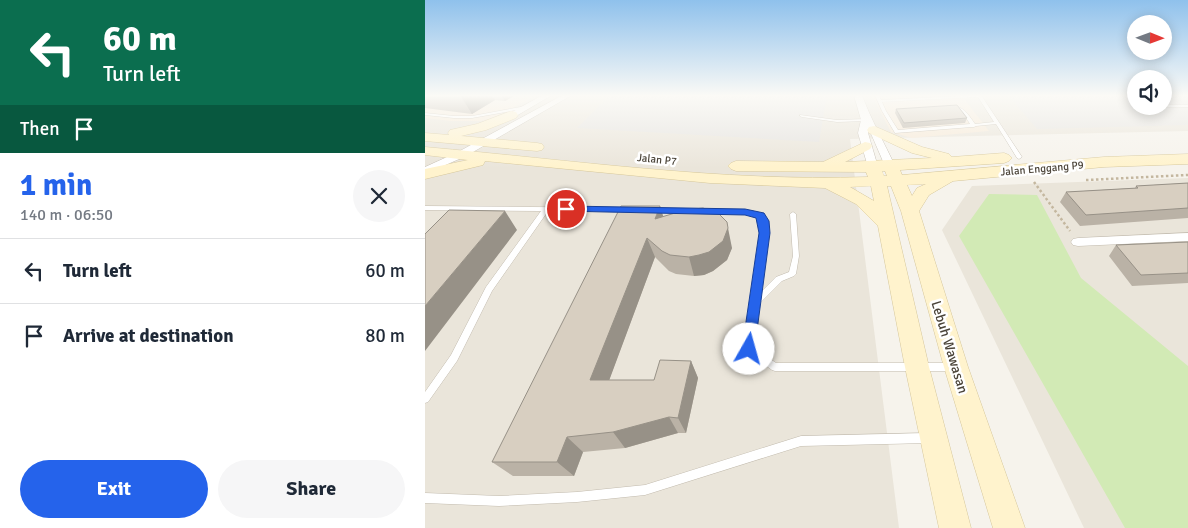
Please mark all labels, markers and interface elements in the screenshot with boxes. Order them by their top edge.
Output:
north arrow [1127,15,1173,60]
map controls [1127,15,1172,115]
text: 60 m [103,17,177,60]
icon: left [20,20,85,85]
text: Turn left [103,60,181,87]
button: sound [1127,70,1172,115]
icon: arrive [70,115,98,143]
text: Then [20,117,60,141]
street label: Jalan P7 [637,151,677,168]
street label: Jalan Enggang P9 [1000,158,1084,179]
text: 1 min [20,167,92,204]
button: close [353,170,405,222]
pin [545,188,587,230]
icon: arrive [552,195,580,223]
text: 140 m · 06:50 [20,205,113,225]
icon: left [20,257,48,285]
text: Turn left [63,259,132,283]
text: 60 m [365,259,405,283]
street label: Lebuh Wawasan [927,299,972,396]
icon: arrive [20,322,48,350]
position arrow [722,322,774,374]
text: Arrive at destination [63,324,234,348]
text: 80 m [365,324,405,348]
button: Exit [20,460,208,518]
button: Share [218,460,405,518]

